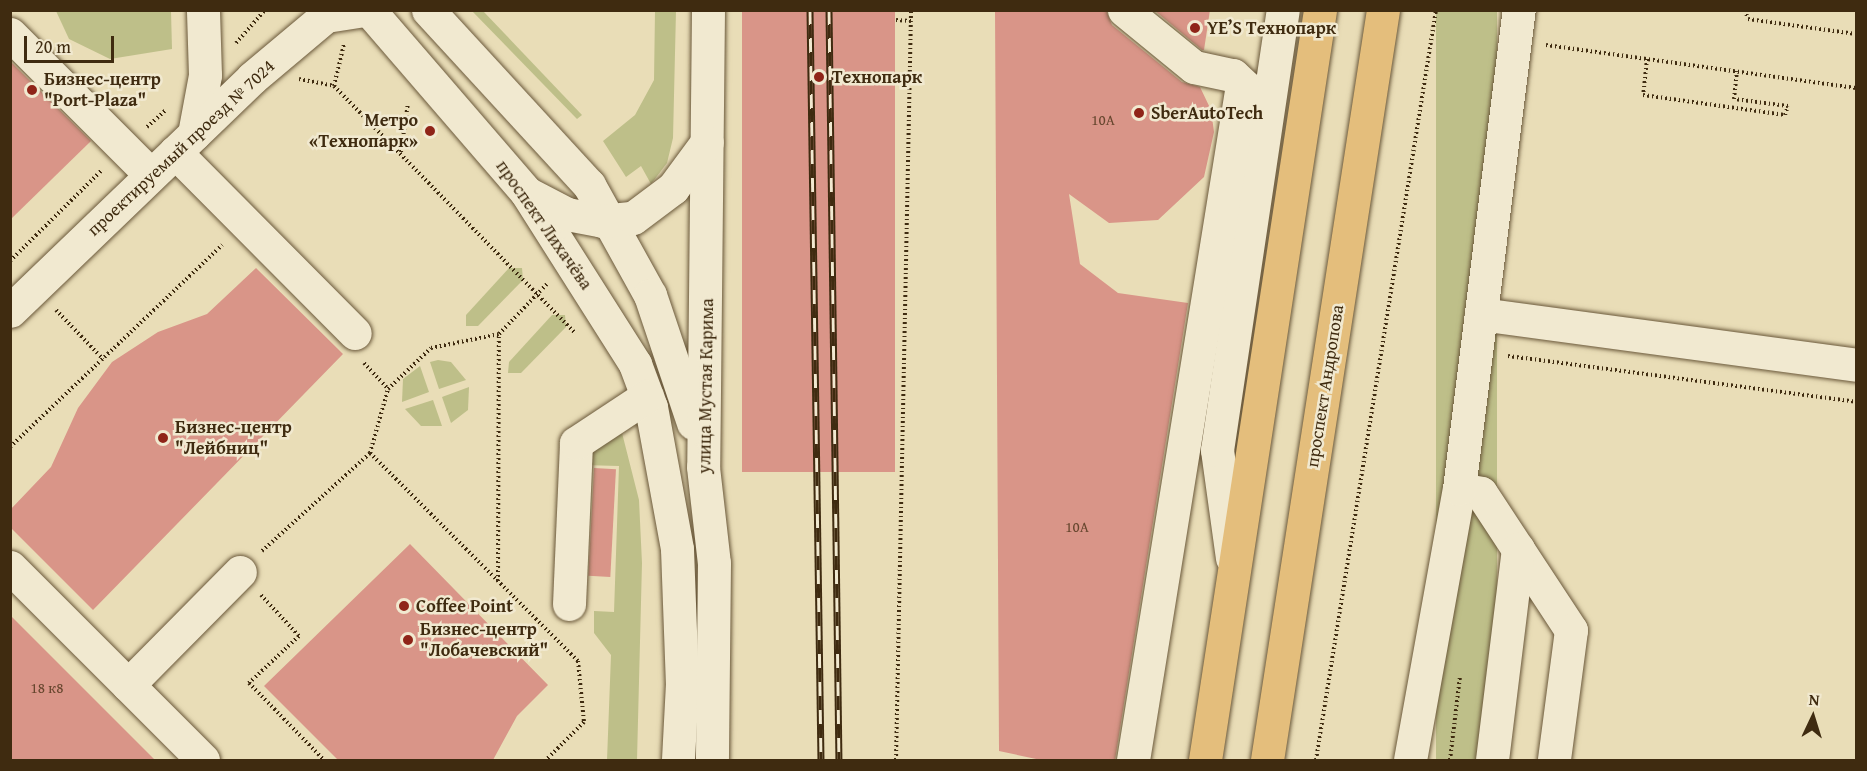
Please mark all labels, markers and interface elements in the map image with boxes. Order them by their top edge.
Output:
place label: YE’S Технопарк [1207,17,1336,39]
marker: YE’S Технопарк [1188,21,1202,35]
scale bar [27,24,117,62]
text: 20 m [35,33,71,60]
street label: проектируемый проезд № 7024 [83,55,279,241]
place label: Технопарк [832,66,922,88]
marker: Технопарк [810,68,828,86]
place label: Бизнес-центр "Port-Plaza" [44,69,161,112]
marker: Бизнес-центр "Port-Plaza" [25,83,39,97]
place label: SberAutoTech [1151,102,1263,124]
marker: SberAutoTech [1132,106,1146,120]
place label: Метро «Технопарк» [309,110,418,152]
house number: 10А [1091,111,1115,129]
marker: Метро «Технопарк» [423,124,437,138]
street label: проспект Лихачёва [491,156,597,294]
street label: улица Мустая Карима [694,298,718,474]
street label: проспект Андропова [1301,303,1349,469]
place label: Бизнес-центр "Лейбниц" [175,417,292,460]
marker: Бизнес-центр "Лейбниц" [156,431,170,445]
house number: 10А [1065,518,1089,536]
place label: Coffee Point [416,595,513,617]
marker: Coffee Point [397,599,411,613]
place label: Бизнес-центр "Лобачевский" [420,619,548,662]
marker: Бизнес-центр "Лобачевский" [401,633,415,647]
house number: 18 к8 [31,679,63,697]
north arrow [1783,687,1843,747]
text: N [1808,687,1820,711]

